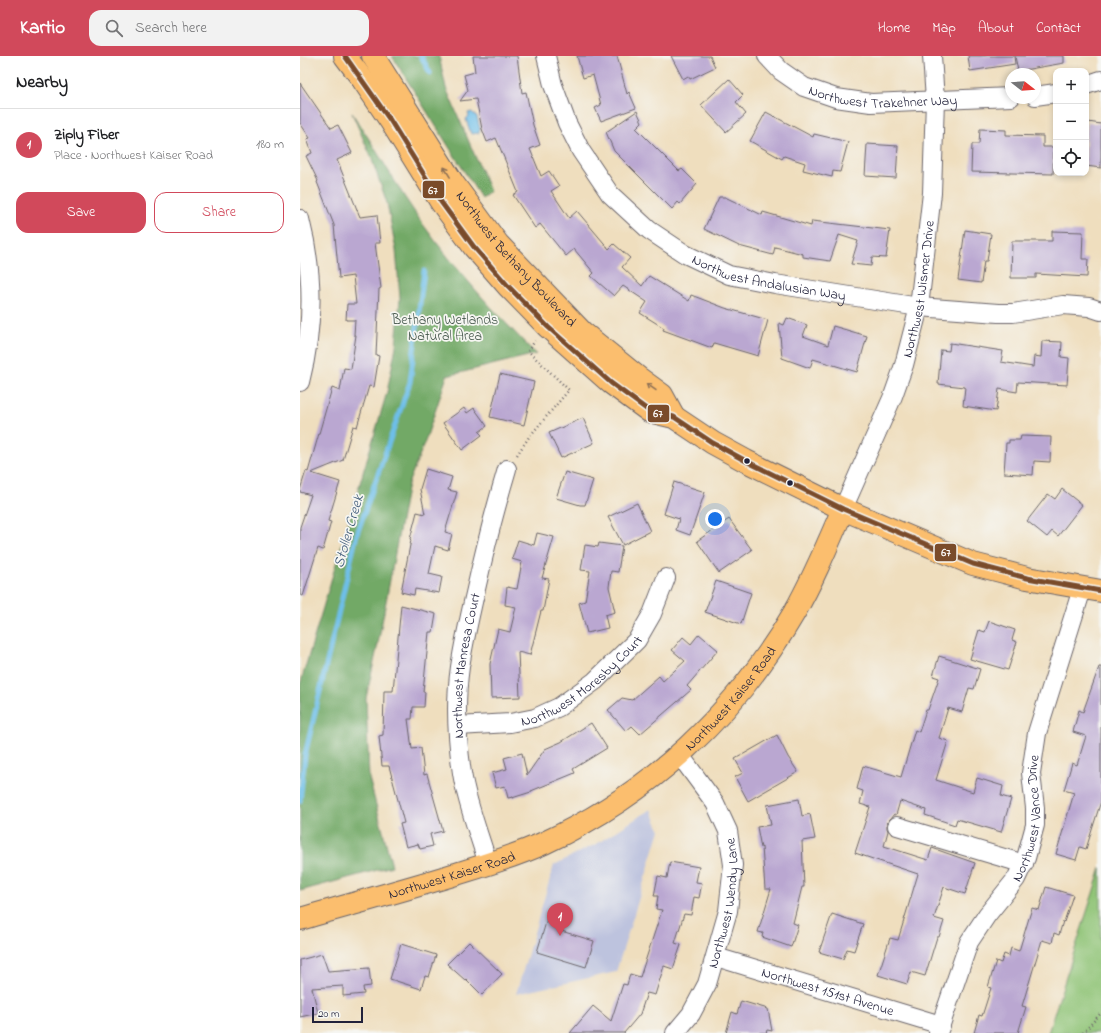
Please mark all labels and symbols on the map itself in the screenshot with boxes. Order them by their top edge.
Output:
north arrow [1005,68,1041,104]
street label: Northwest Trakehner Way [805,80,958,115]
one-way arrow [442,166,450,178]
line badge: 67 [422,180,445,199]
text: 67 [427,183,438,199]
street label: Northwest Bethany Boulevard [450,187,581,332]
street label: Northwest Wismer Drive [897,219,941,360]
street label: Northwest Andalusian Way [688,250,847,308]
park label: Bethany Wetlands Natural Area [391,310,498,347]
one-way arrow [645,383,656,391]
line badge: 67 [647,404,670,423]
text: 67 [652,406,663,422]
unlabelled marker [742,456,752,466]
unlabelled marker [785,478,795,488]
water label: Stoller Creek [328,491,370,570]
your location [705,509,725,529]
line badge: 67 [934,543,957,562]
text: 67 [940,545,951,561]
street label: Northwest Manresa Court [448,591,487,739]
street label: Northwest Moresby Court [519,632,649,733]
street label: Northwest Kaiser Road [681,642,782,756]
street label: Northwest Vance Drive [1007,753,1047,886]
street label: Northwest Wendy Lane [703,836,746,971]
street label: Northwest Kaiser Road [386,847,519,905]
pin: 1 [547,903,573,936]
street label: Northwest 151st Avenue [759,962,897,1022]
scale bar [312,1005,363,1024]

